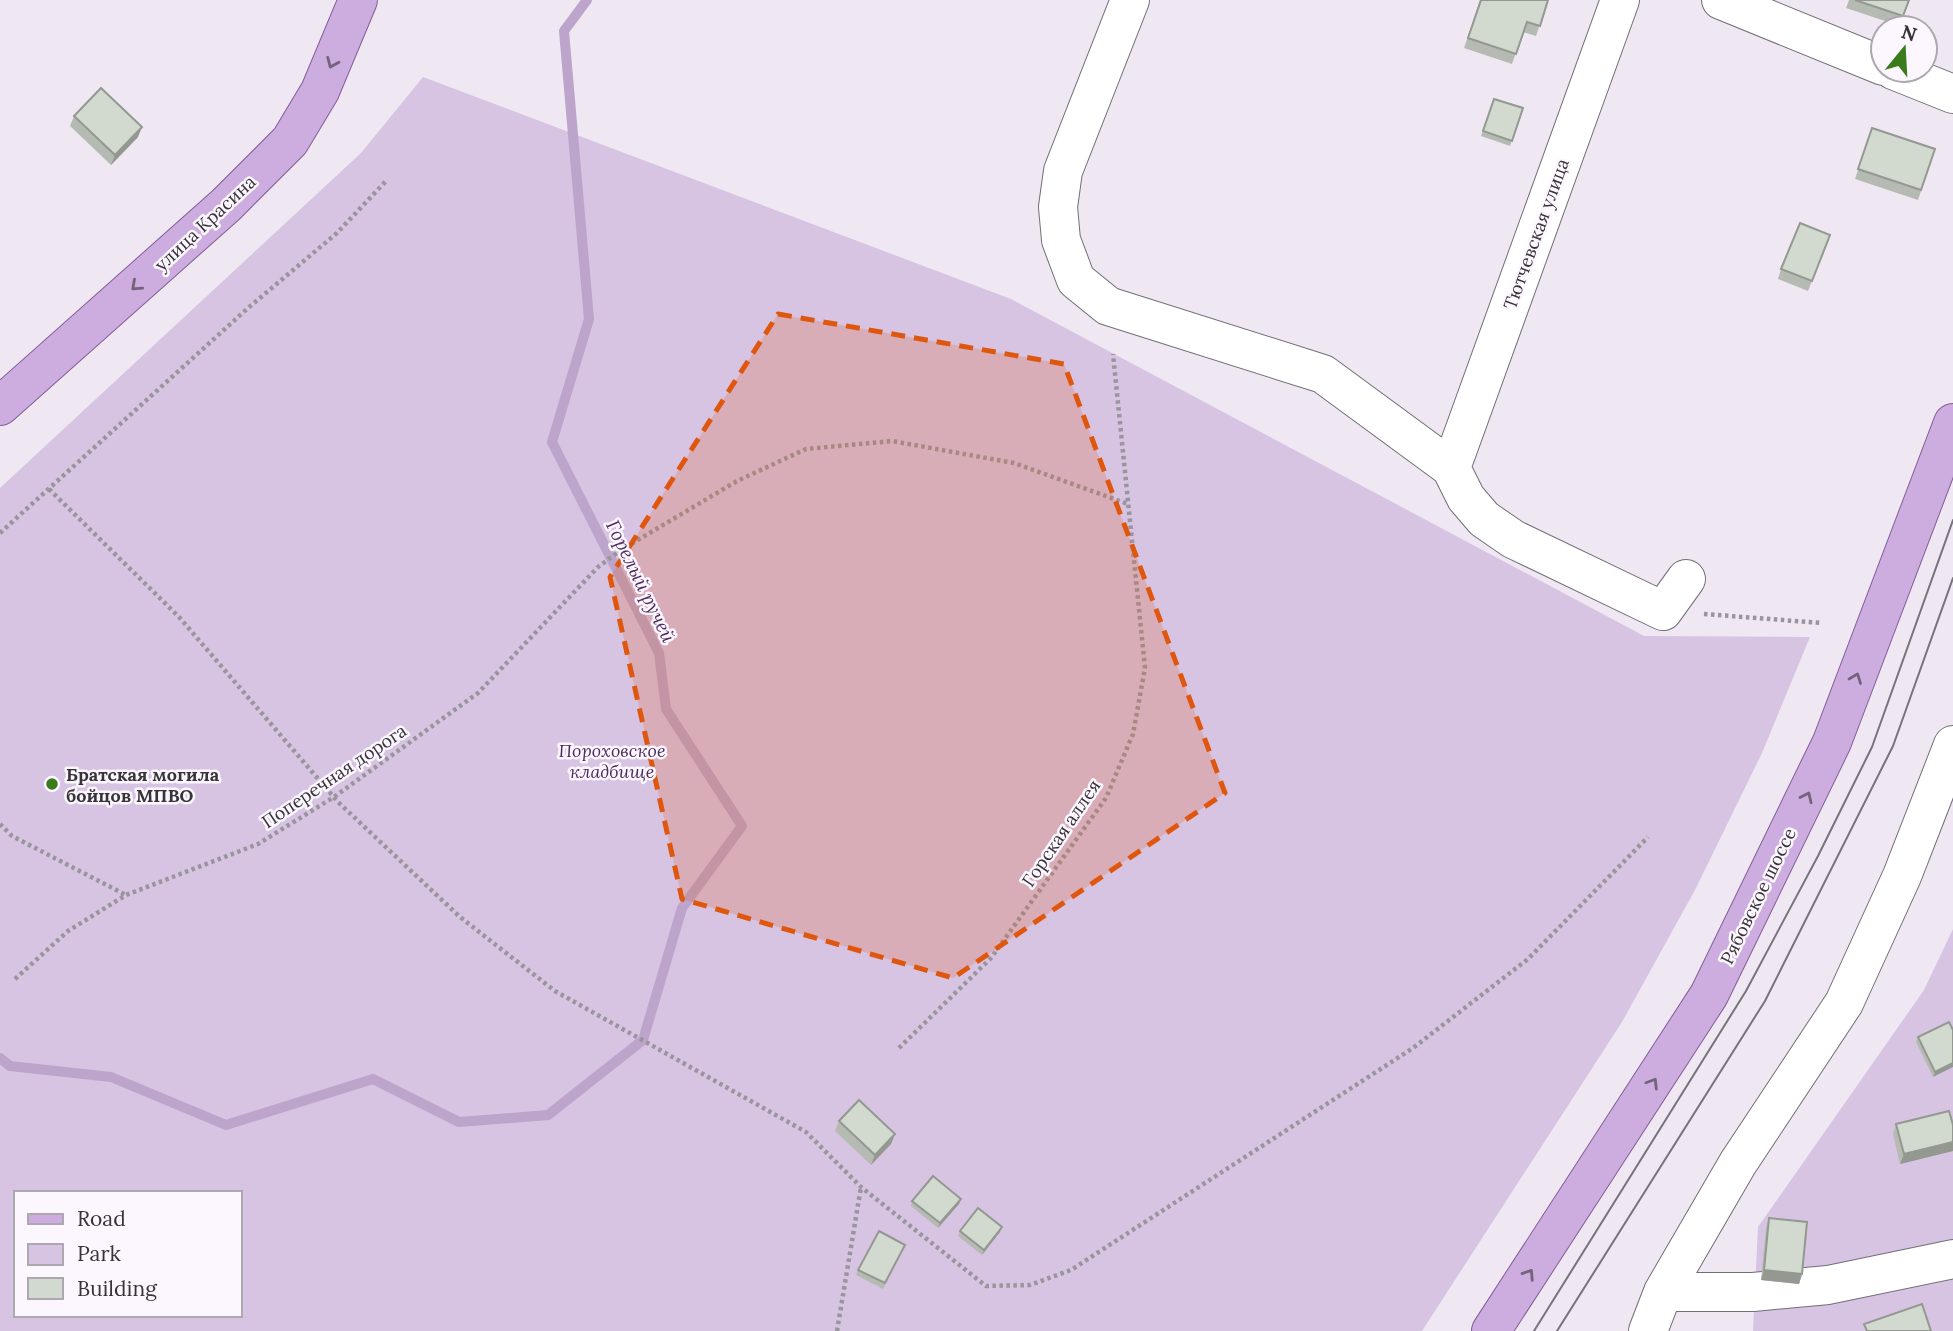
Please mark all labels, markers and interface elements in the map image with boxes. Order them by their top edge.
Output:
north arrow [1869,14,1939,84]
text: N [1899,19,1920,47]
one-way arrow [326,56,340,68]
street label: Тютчевская улица [1498,155,1574,313]
street label: улица Красина [150,170,260,276]
one-way arrow [131,278,144,291]
water label: Горелый ручей [601,516,681,647]
one-way arrow [1848,672,1862,684]
street label: Поперечная дорога [257,719,411,833]
park label: Пороховское кладбище [559,739,666,783]
place label: Братская могила бойцов МПВО [66,763,220,807]
street label: Горская аллея [1017,775,1105,891]
marker: Братская могила бойцов МПВО [44,776,60,792]
one-way arrow [1798,792,1812,804]
street label: Рябовское шоссе [1715,824,1801,968]
one-way arrow [1644,1078,1657,1091]
legend [14,1191,242,1317]
text: Road [77,1205,126,1232]
text: Park [77,1240,121,1267]
one-way arrow [1521,1269,1533,1282]
text: Building [77,1275,157,1302]

